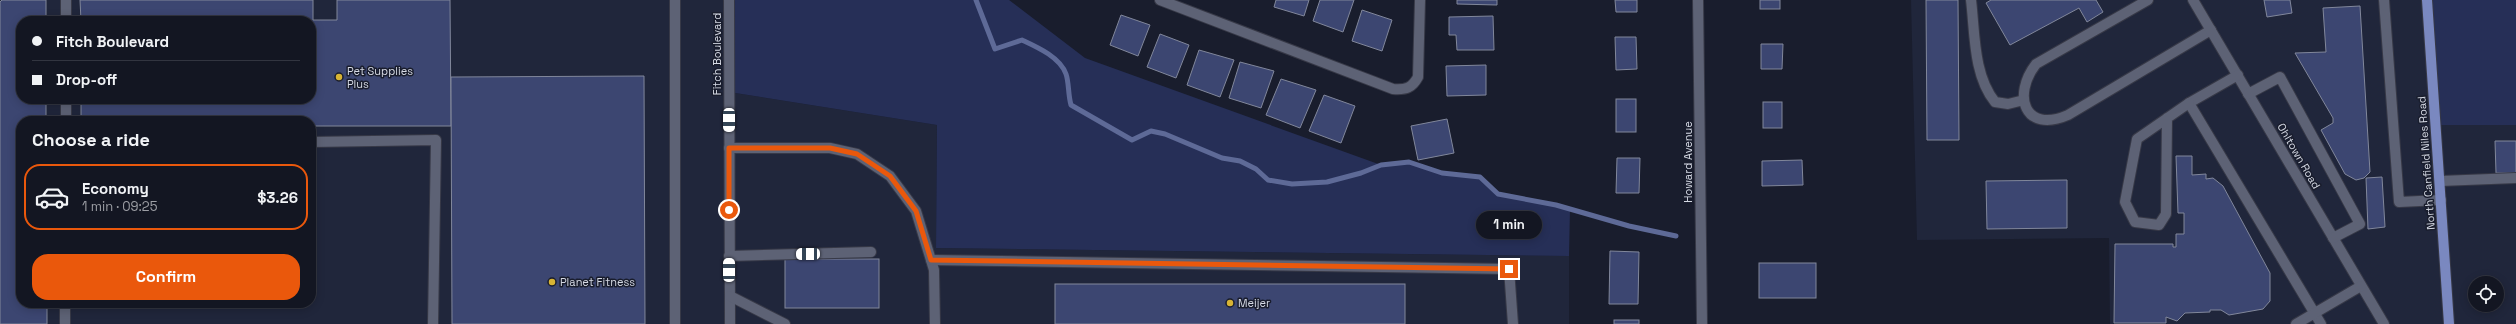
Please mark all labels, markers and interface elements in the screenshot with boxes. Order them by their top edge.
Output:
street label: Fitch Boulevard [710,13,724,95]
text: Fitch Boulevard [56,32,169,51]
place label: Pet Supplies Plus [347,64,413,91]
text: Drop-off [56,70,117,89]
marker: Pet Supplies Plus [334,72,344,82]
street label: North Canfield Niles Road [2414,96,2438,230]
car [723,108,735,132]
street label: Howard Avenue [1681,121,1695,203]
street label: Ohltown Road [2275,121,2323,191]
text: Choose a ride [32,128,150,151]
icon: car [34,179,70,215]
text: Economy [82,179,149,198]
text: $3.26 [257,188,298,207]
text: 1 min · 09:25 [82,198,157,215]
route start [720,201,738,219]
callout: 1 min [1476,211,1542,239]
text: 1 min [1493,216,1525,233]
car [796,248,820,260]
button: Confirm [32,254,300,300]
car [723,258,735,282]
route end [1500,260,1518,278]
place label: Planet Fitness [560,275,635,289]
map controls [2468,276,2504,312]
button: locate [2468,276,2504,312]
marker: Planet Fitness [547,277,557,287]
place label: Meijer [1238,296,1270,310]
marker: Meijer [1225,298,1235,308]

